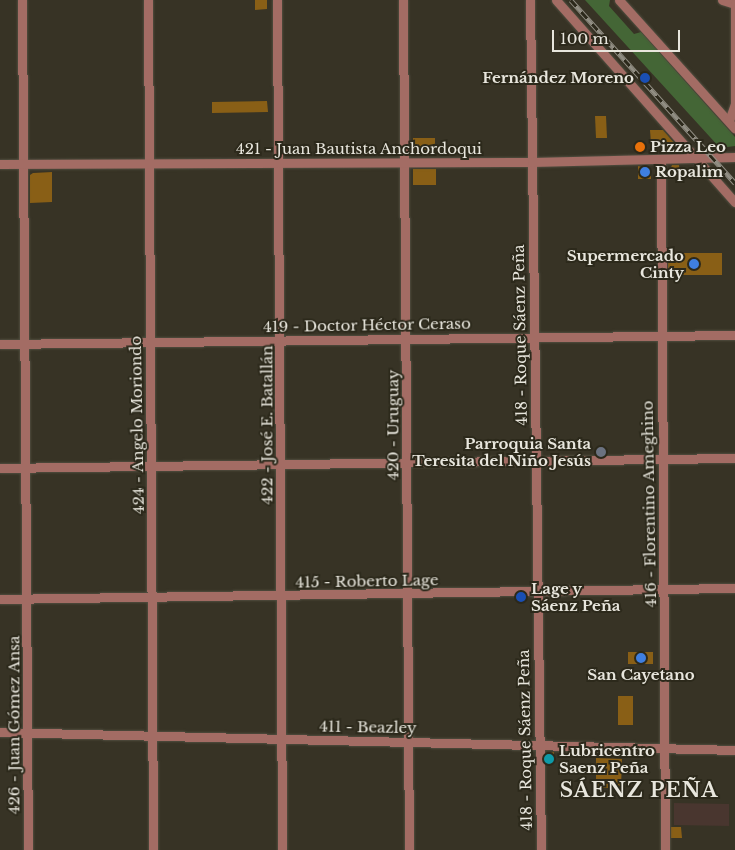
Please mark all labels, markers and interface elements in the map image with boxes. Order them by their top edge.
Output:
scale bar [555,20,682,52]
text: 100 m [560,29,609,48]
place label: Fernández Moreno [482,69,634,87]
marker: Fernández Moreno [638,71,652,85]
place label: Pizza Leo [650,138,726,156]
street label: 421 - Juan Bautista Anchordoqui [236,140,482,158]
marker: Pizza Leo [634,141,646,153]
place label: Ropalim [655,163,723,181]
marker: Ropalim [639,166,651,178]
street label: 418 - Roque Sáenz Peña [509,244,531,426]
place label: Supermercado Cinty [567,246,684,281]
marker: Supermercado Cinty [688,258,700,270]
street label: 419 - Doctor Héctor Ceraso [263,314,471,336]
street label: 424 - Angelo Moriondo [126,335,148,515]
street label: 422 - José E. Batallán [258,345,276,505]
street label: 420 - Uruguay [384,370,402,480]
street label: 416 - Florentino Ameghino [638,400,660,608]
place label: Parroquia Santa Teresita del Niño Jesús [412,434,591,469]
marker: Parroquia Santa Teresita del Niño Jesús [595,446,607,458]
street label: 415 - Roberto Lage [295,571,439,591]
place label: Lage y Sáenz Peña [531,579,620,614]
marker: Lage y Sáenz Peña [515,591,527,603]
street label: 426 - Juan Gómez Ansa [5,635,23,815]
street label: 418 - Roque Sáenz Peña [514,649,536,831]
marker: San Cayetano [635,652,647,664]
place label: San Cayetano [587,666,695,684]
street label: 411 - Beazley [319,717,417,737]
place label: Lubricentro Saenz Peña [559,741,655,776]
marker: Lubricentro Saenz Peña [543,753,555,765]
district label: SÁENZ PEÑA [558,778,720,802]

